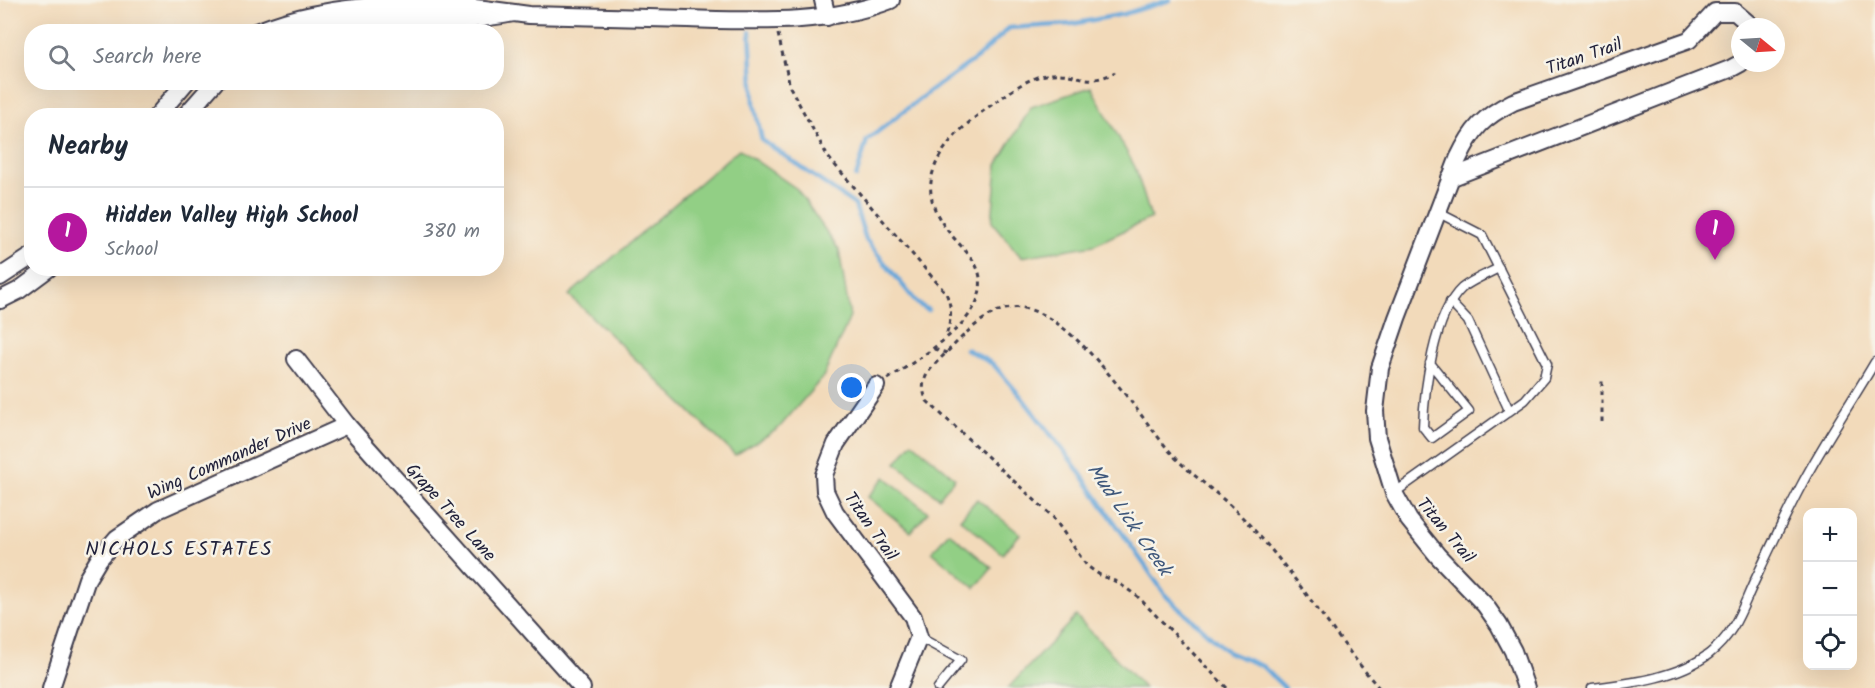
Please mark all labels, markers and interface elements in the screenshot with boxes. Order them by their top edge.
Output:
north arrow [1731,18,1785,72]
search box [24,24,504,90]
street label: Titan Trail [1542,31,1627,84]
text: Search here [93,40,201,75]
icon: search [45,41,78,74]
text: Nearby [48,126,128,168]
text: Hidden Valley High School [105,199,358,234]
pin: 1 [1696,210,1734,260]
text: 1 [64,216,71,248]
text: 380 m [423,216,480,248]
text: School [105,234,158,266]
your location [837,373,866,402]
street label: Wing Commander Drive [143,410,316,509]
street label: Grape Tree Lane [398,457,502,569]
water label: Mud Lick Creek [1078,457,1181,585]
street label: Titan Trail [835,486,905,568]
street label: Titan Trail [1408,491,1482,571]
map controls [1803,508,1857,670]
button: + [1803,508,1857,562]
district label: NICHOLS ESTATES [85,534,273,566]
button: − [1803,562,1857,616]
button: locate [1803,616,1857,670]

